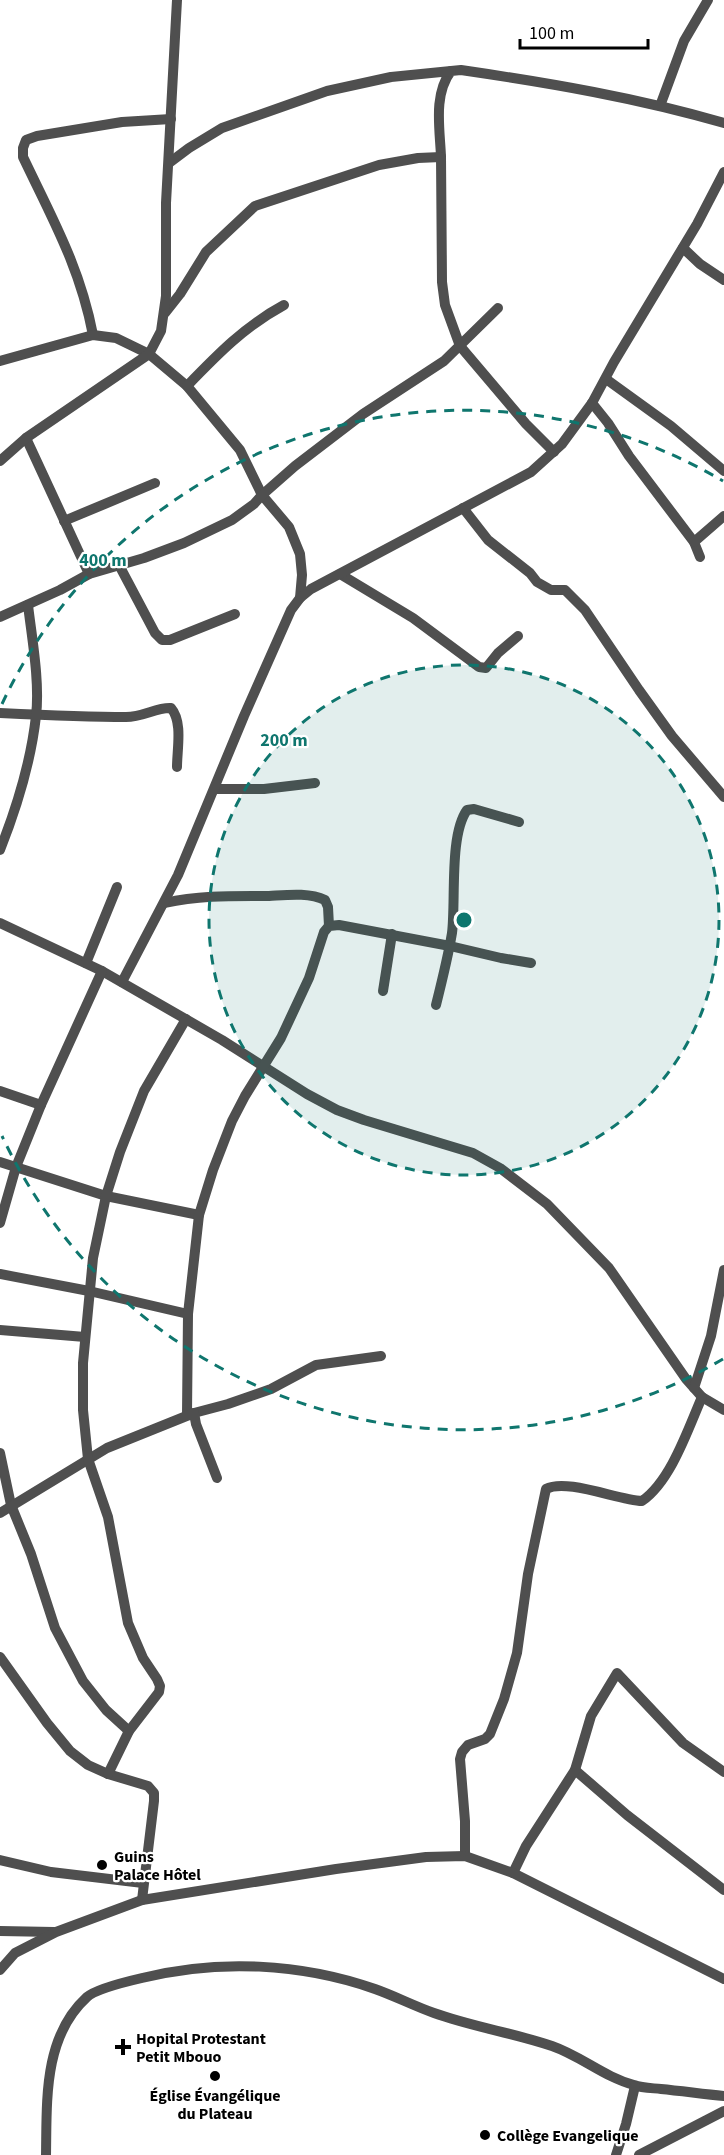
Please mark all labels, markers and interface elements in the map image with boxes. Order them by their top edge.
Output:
scale bar [520,12,648,50]
text: 100 m [529,21,574,46]
text: 400 m [79,548,127,573]
text: 200 m [260,728,308,753]
centre of rings [454,910,474,930]
place label: Guins Palace Hôtel [114,1846,201,1886]
marker: Guins Palace Hôtel [95,1858,109,1872]
place label: Hopital Protestant Petit Mbouo [136,2028,266,2068]
marker: Hopital Protestant Petit Mbouo [114,2038,132,2056]
marker: Église Évangélique du Plateau [208,2069,222,2083]
place label: Église Évangélique du Plateau [149,2085,281,2125]
place label: Collège Evangelique [497,2125,639,2147]
marker: Collège Evangelique [478,2128,492,2142]

